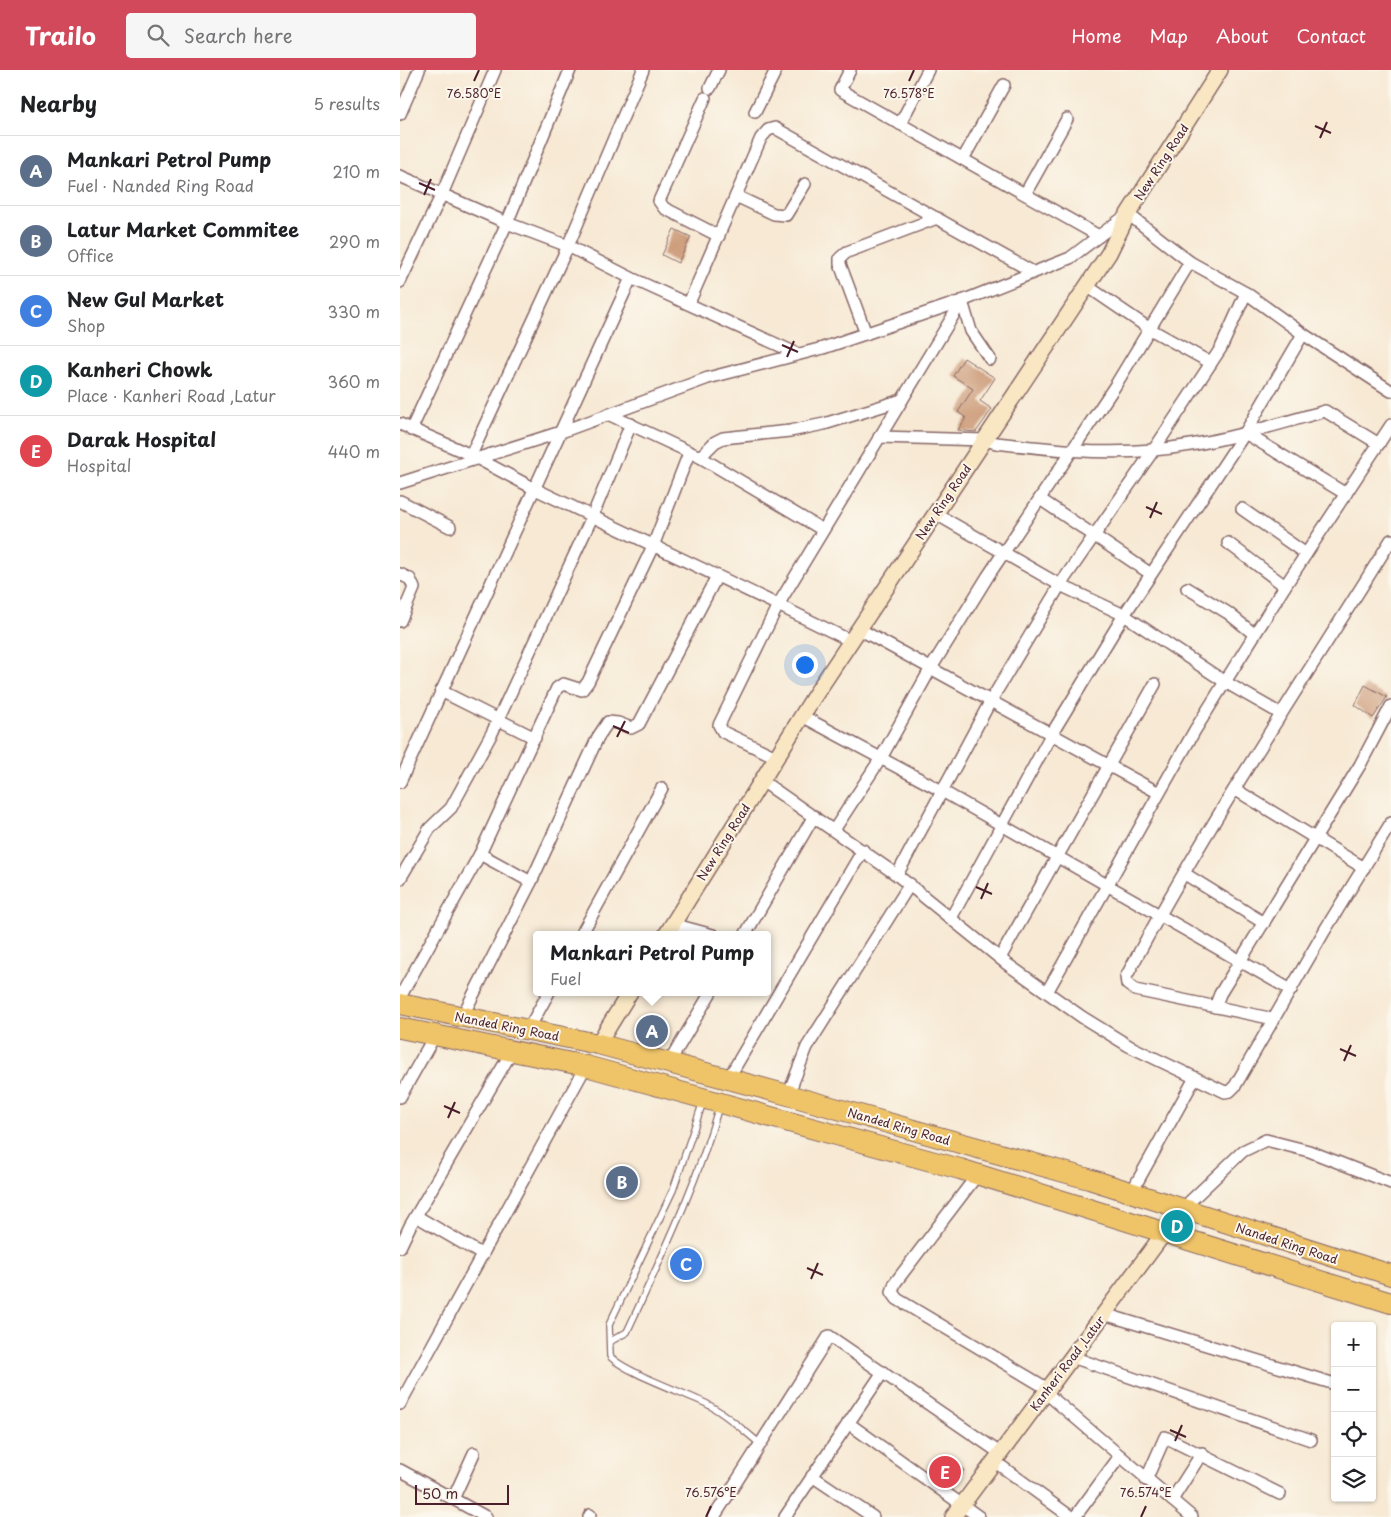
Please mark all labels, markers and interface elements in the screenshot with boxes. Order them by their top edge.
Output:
search box [126,13,476,58]
text: Trailo [25,17,96,53]
icon: search [144,21,172,49]
text: Search here [184,21,292,49]
text: Home [1071,22,1121,49]
text: Map [1149,22,1188,49]
text: About [1216,22,1268,49]
text: Contact [1296,22,1366,49]
text: 76.580°E [447,84,501,102]
text: 76.578°E [883,84,935,102]
text: Nearby [20,87,97,119]
text: 5 results [313,91,380,115]
street label: New Ring Road [1129,120,1193,204]
text: Mankari Petrol Pump [67,145,271,173]
text: A [30,159,42,183]
text: 210 m [332,159,380,183]
text: Fuel · Nanded Ring Road [67,173,254,197]
text: Latur Market Commitee [67,215,299,243]
text: B [31,229,41,253]
text: 290 m [329,229,380,253]
text: Office [67,243,114,267]
text: New Gul Market [67,285,224,313]
text: C [30,299,42,323]
text: 330 m [327,299,380,323]
text: Shop [67,313,105,337]
text: Kanheri Chowk [67,355,212,383]
text: D [30,369,42,393]
text: 360 m [328,369,380,393]
text: Place · Kanheri Road ,Latur [67,383,276,407]
text: Darak Hospital [67,425,216,453]
text: E [31,439,41,463]
text: 440 m [328,439,380,463]
text: Hospital [67,453,131,477]
street label: New Ring Road [911,460,975,544]
your location [792,652,818,678]
street label: New Ring Road [692,800,754,884]
popup [533,931,771,996]
text: Mankari Petrol Pump [550,938,754,966]
text: Fuel [550,966,581,990]
street label: Nanded Ring Road [453,1007,561,1045]
pin: A [636,1012,668,1050]
street label: Nanded Ring Road [846,1103,952,1149]
pin: B [606,1163,638,1201]
pin: D [1161,1207,1193,1245]
street label: Nanded Ring Road [1234,1218,1340,1268]
pin: C [670,1245,702,1283]
street label: Kanheri Road ,Latur [1025,1311,1109,1414]
map controls [1331,1322,1376,1502]
button: + [1331,1322,1376,1367]
button: − [1331,1367,1376,1412]
button: locate [1331,1412,1376,1457]
pin: E [929,1453,961,1491]
button: layers [1331,1457,1376,1502]
scale bar [415,1482,509,1505]
text: 50 m [422,1483,458,1504]
text: 76.576°E [685,1483,737,1501]
text: 76.574°E [1120,1483,1172,1501]

